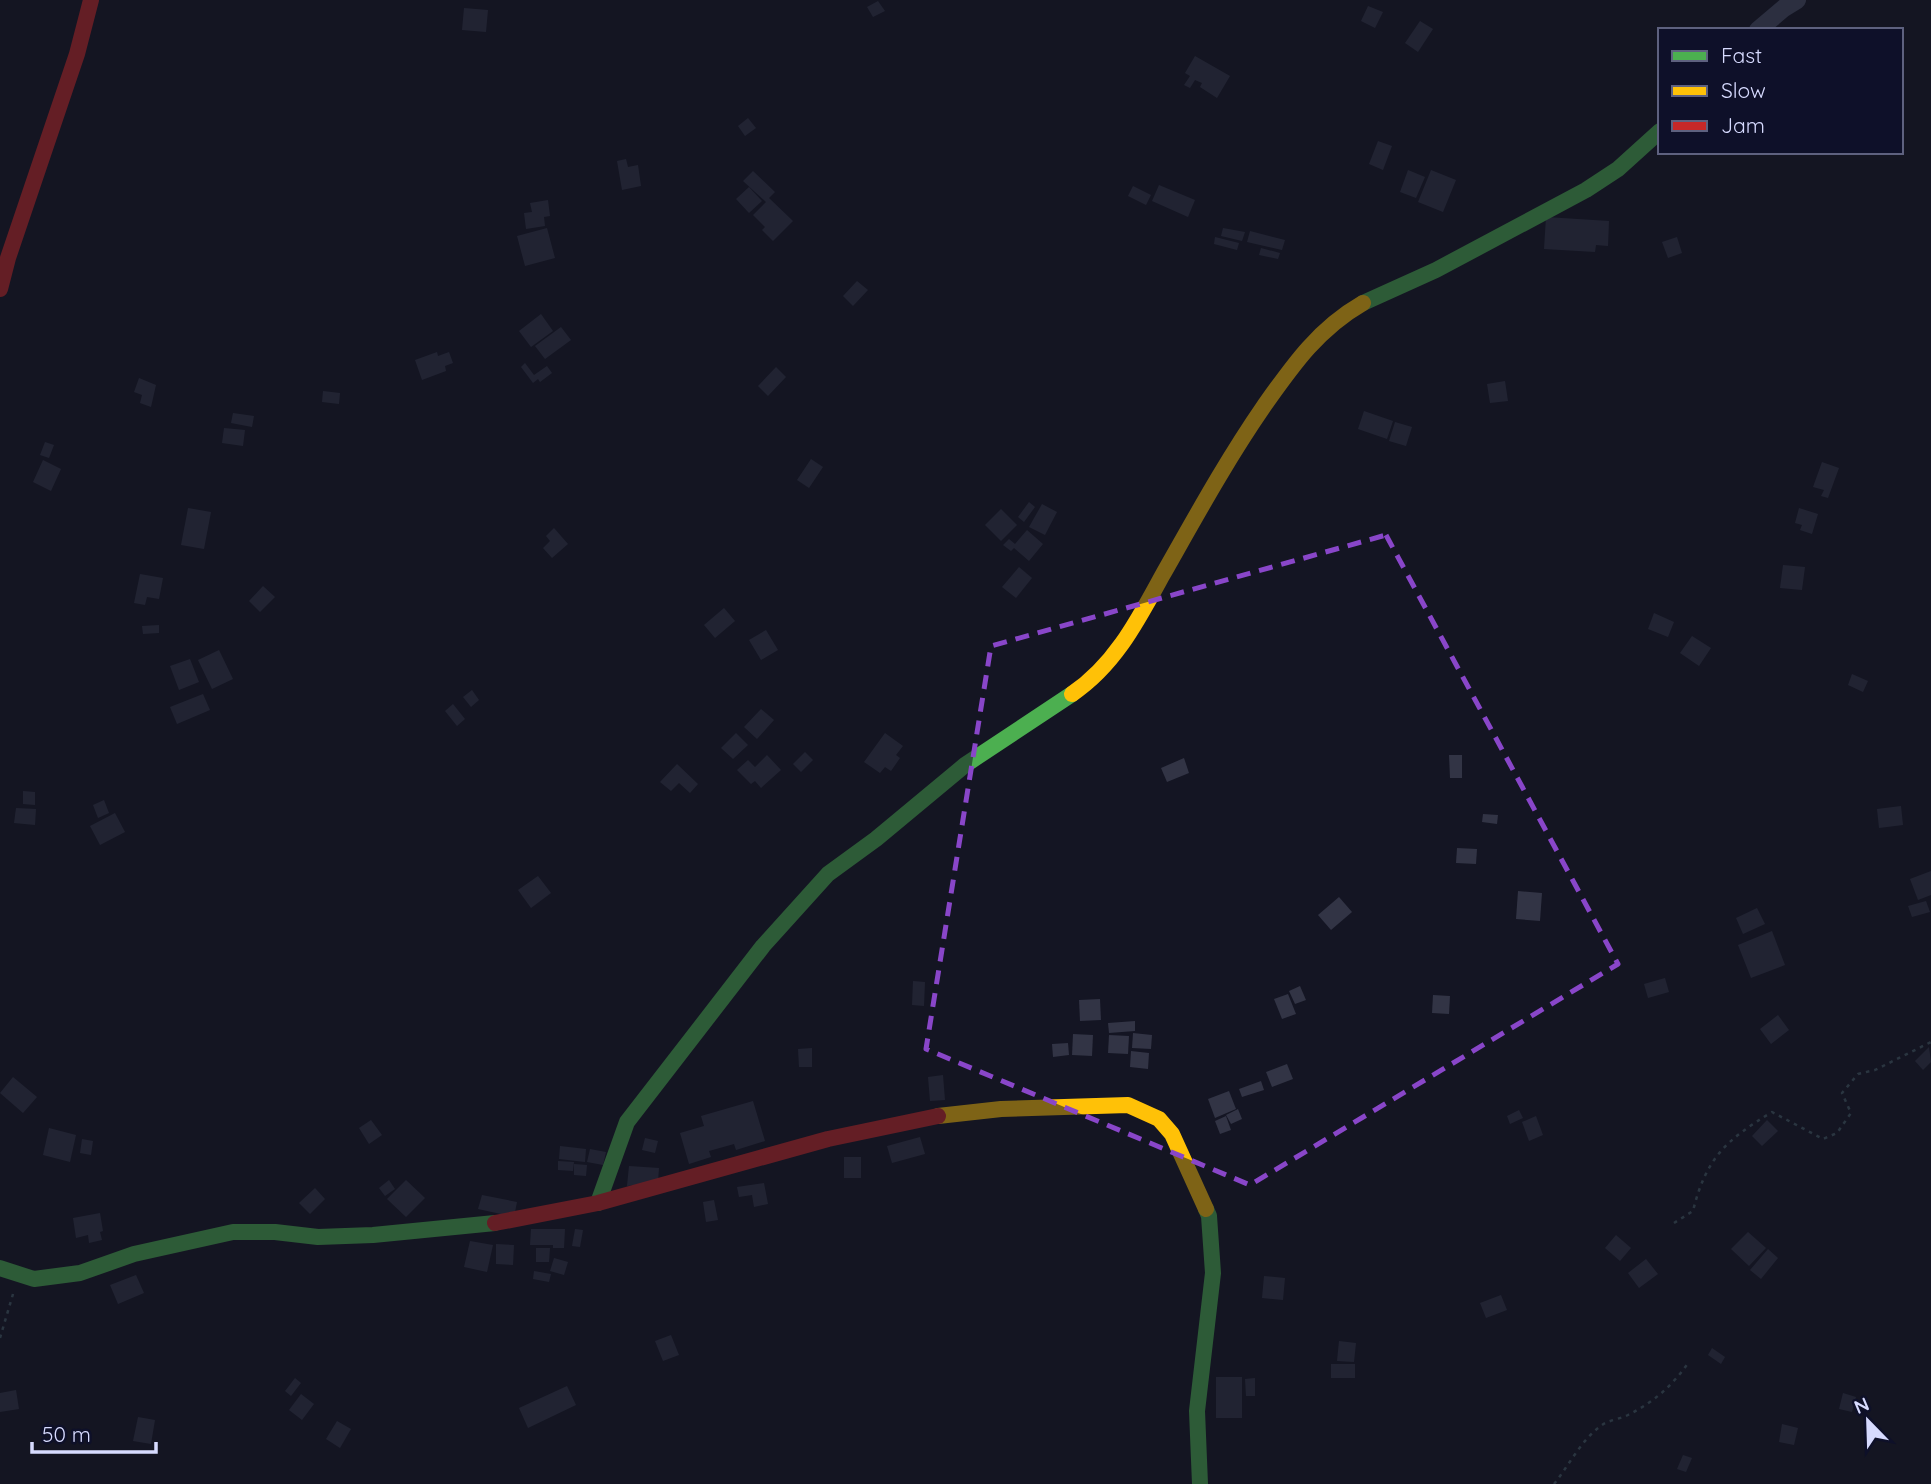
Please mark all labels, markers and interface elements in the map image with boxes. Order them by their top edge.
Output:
legend [1658,28,1903,154]
text: Fast [1721,42,1762,68]
text: Slow [1721,77,1766,103]
text: Jam [1721,112,1765,138]
north arrow [1833,1386,1903,1456]
text: N [1850,1392,1872,1419]
scale bar [32,1410,156,1454]
text: 50 m [42,1421,91,1447]

